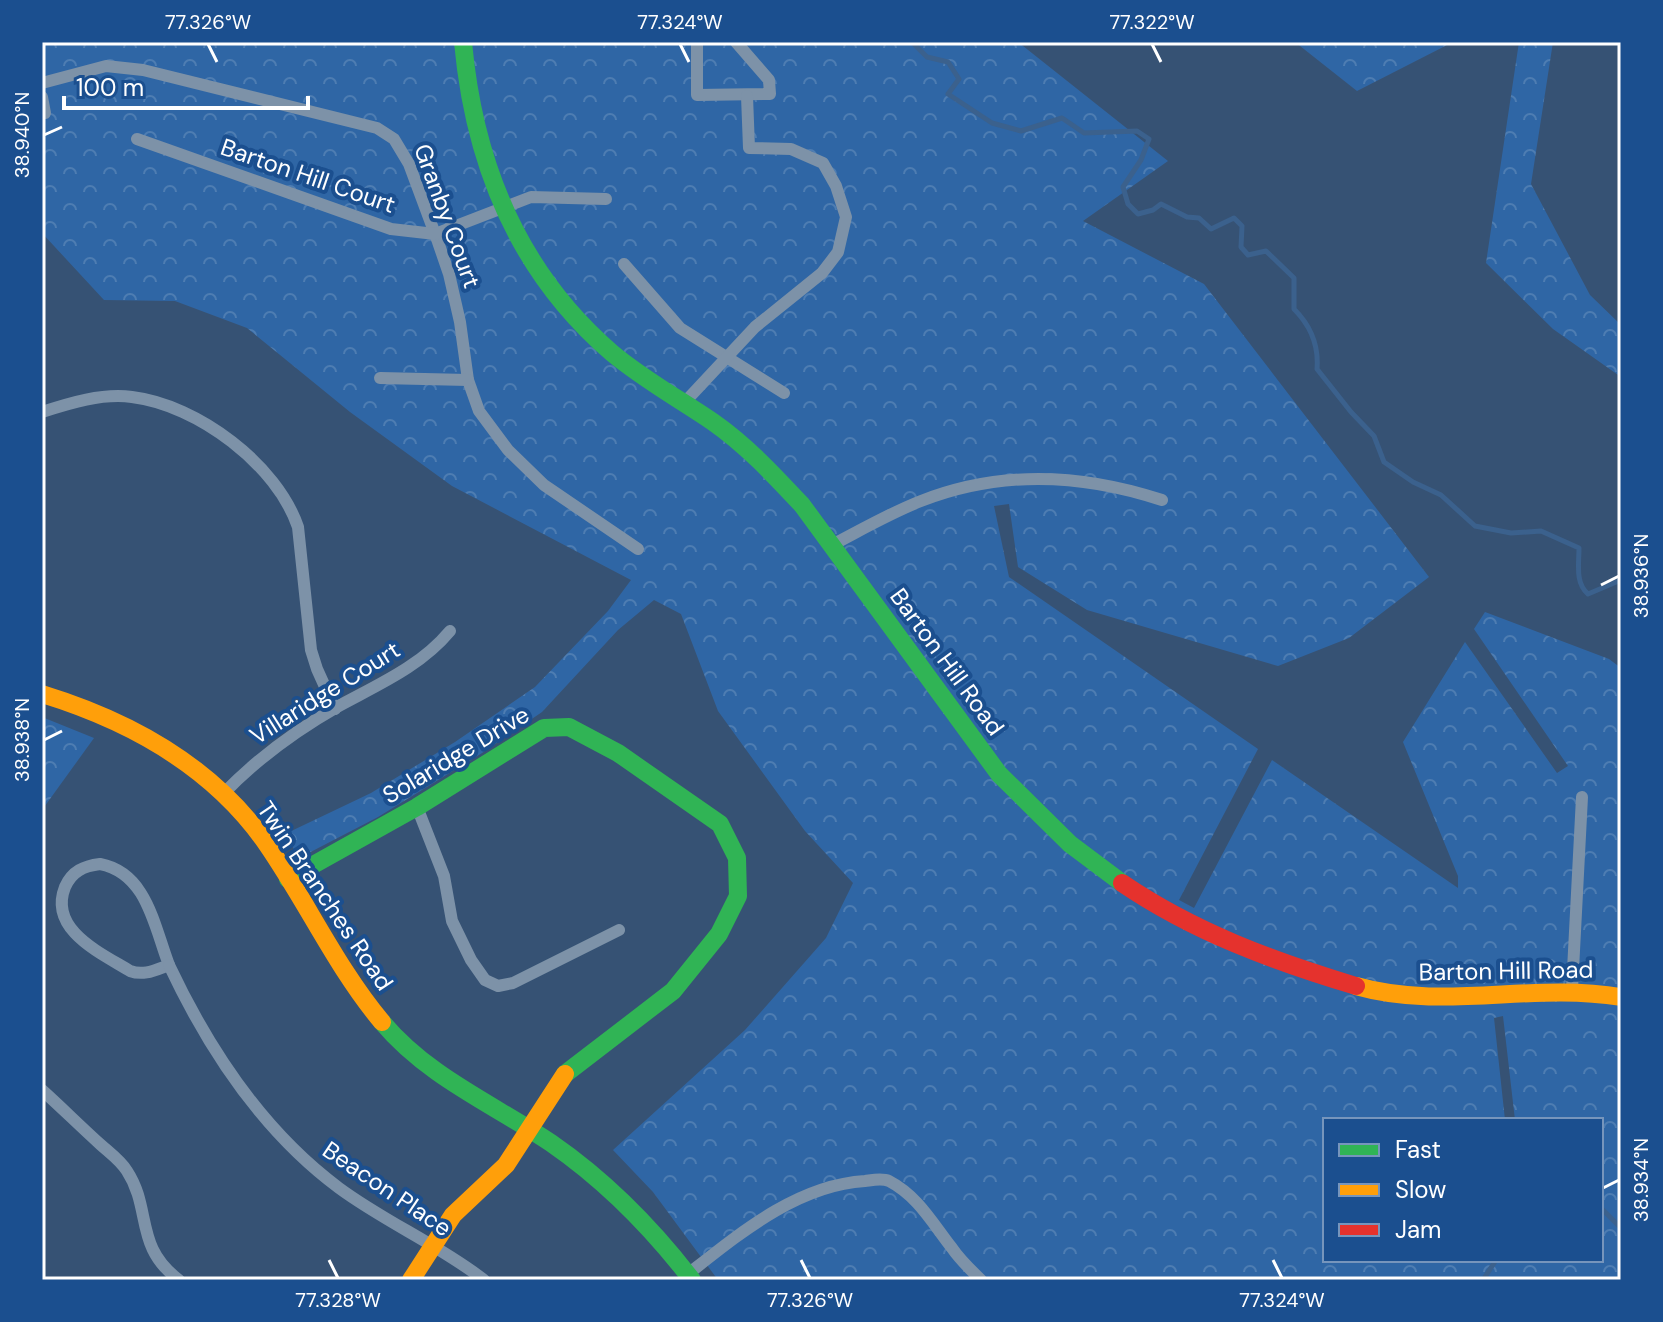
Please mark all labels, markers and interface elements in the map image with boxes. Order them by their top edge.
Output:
text: 77.326°W [165,9,251,35]
text: 77.324°W [637,9,723,35]
text: 77.322°W [1109,9,1195,35]
scale bar [64,60,308,110]
text: 100 m [76,72,144,103]
text: 38.940°N [9,92,35,178]
street label: Barton Hill Court [217,131,400,220]
street label: Granby Court [407,139,488,292]
text: 38.936°N [1628,534,1654,618]
street label: Barton Hill Road [883,582,1011,742]
street label: Villaridge Court [244,634,406,751]
text: 38.938°N [9,698,35,782]
street label: Solaridge Drive [377,699,535,811]
street label: Twin Branches Road [250,795,400,996]
street label: Barton Hill Road [1418,953,1594,988]
legend [1323,1118,1603,1262]
street label: Beacon Place [317,1134,458,1243]
text: Fast [1395,1134,1441,1165]
text: 38.934°N [1628,1138,1654,1222]
text: Slow [1395,1174,1446,1205]
text: Jam [1395,1214,1441,1245]
text: 77.328°W [295,1287,381,1313]
text: 77.326°W [767,1287,853,1313]
text: 77.324°W [1239,1287,1325,1313]

